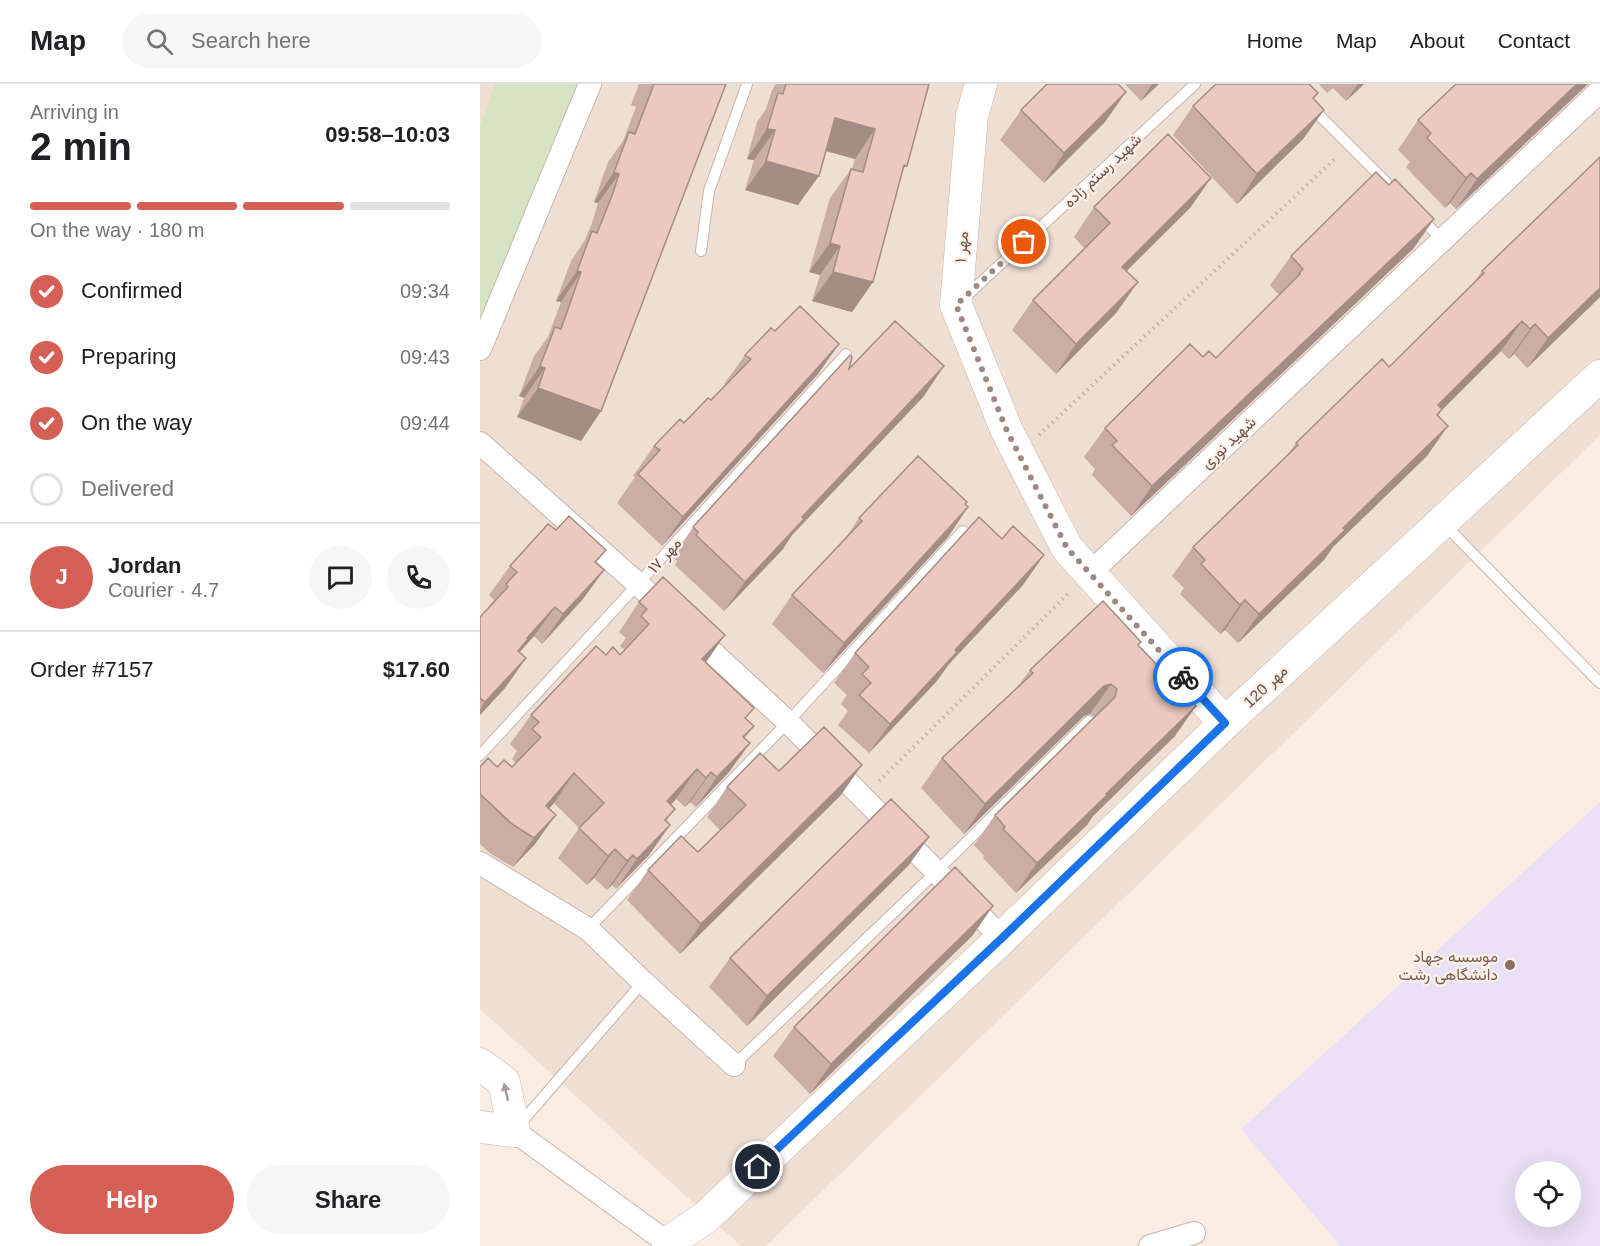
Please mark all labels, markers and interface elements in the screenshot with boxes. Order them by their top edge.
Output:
search box [122,14,542,68]
text: Map [30,25,86,56]
icon: search [143,25,176,58]
text: Search here [191,28,311,53]
text: Home [1247,29,1303,52]
text: Map [1336,29,1377,52]
text: About [1410,29,1465,52]
text: Contact [1498,29,1570,52]
text: Arriving in [30,101,119,123]
text: 09:58–10:03 [325,122,450,147]
text: 2 min [30,125,132,168]
street label: شهید رستم زاده [1060,130,1146,212]
pin [998,216,1049,267]
text: On the way · 180 m [30,219,205,241]
icon: bag [1007,225,1040,258]
street label: مهر ۱ [952,230,973,264]
icon: check [30,275,63,308]
text: Confirmed [81,278,182,303]
text: 09:34 [400,280,450,302]
icon: check [30,341,63,374]
text: Preparing [81,344,176,369]
text: 09:43 [400,346,450,368]
icon: check [30,407,63,440]
text: On the way [81,410,192,435]
text: 09:44 [400,412,450,434]
street label: شهید نوری [1198,413,1260,473]
text: Delivered [81,476,174,501]
street label: مهر ۱۷ [644,534,686,578]
button: chat [309,546,372,609]
button: phone [387,546,450,609]
text: Jordan [108,553,181,578]
text: J [55,564,68,589]
text: Courier · 4.7 [108,579,219,601]
courier [1153,647,1213,707]
text: Order #7157 [30,657,154,682]
text: $17.60 [383,657,450,682]
icon: bike [1167,661,1200,694]
street label: مهر 120 [1240,662,1292,712]
place label: موسسه جهاد دانشگاهی رشت [1399,948,1498,985]
marker: موسسه جهاد دانشگاهی رشت [1503,958,1517,972]
one-way arrow [501,1082,510,1101]
pin [732,1141,783,1192]
icon: home [741,1150,774,1183]
map controls [1515,1161,1581,1227]
button: locate [1515,1161,1581,1227]
button: Help [30,1165,234,1234]
button: Share [246,1165,450,1234]

